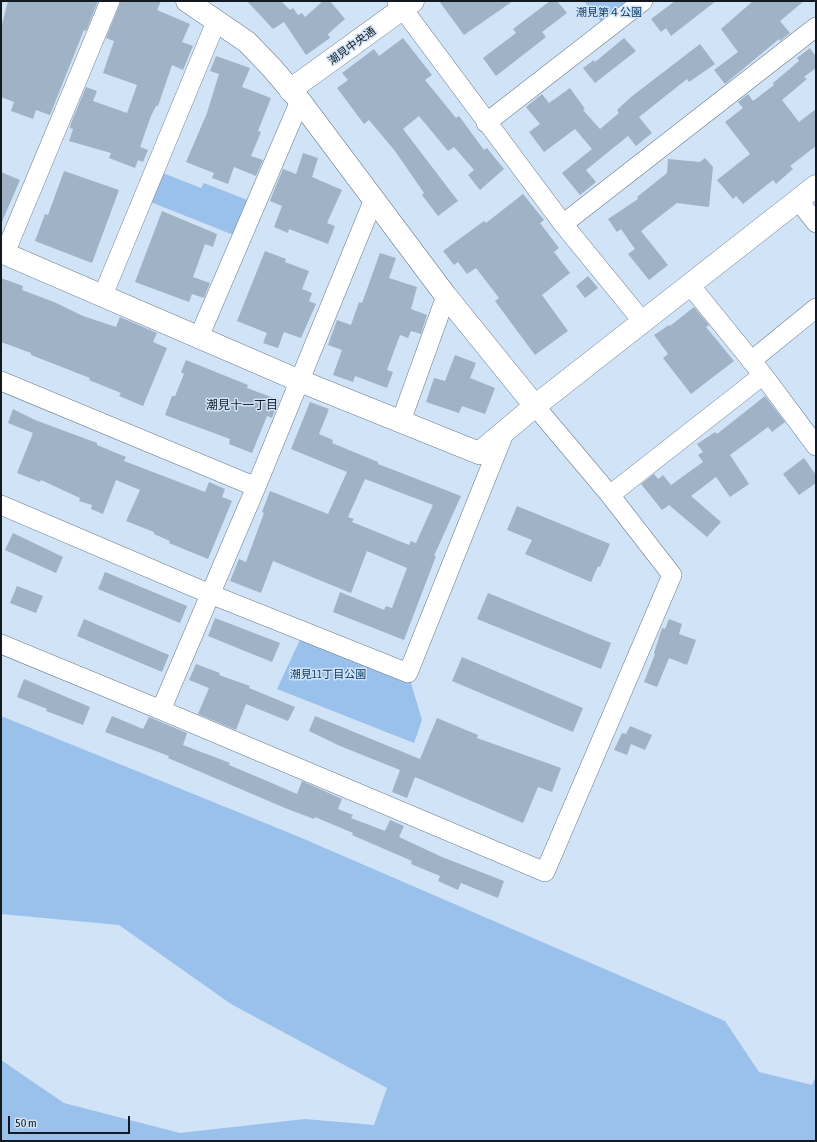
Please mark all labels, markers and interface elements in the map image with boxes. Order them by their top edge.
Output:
park label: 潮見第４公園 [576,6,642,20]
street label: 潮見中央通 [326,24,378,68]
district label: 潮見十一丁目 [206,398,278,412]
park label: 潮見11丁目公園 [290,668,366,682]
scale bar [10,1108,132,1134]
text: 50 m [15,1116,37,1130]

